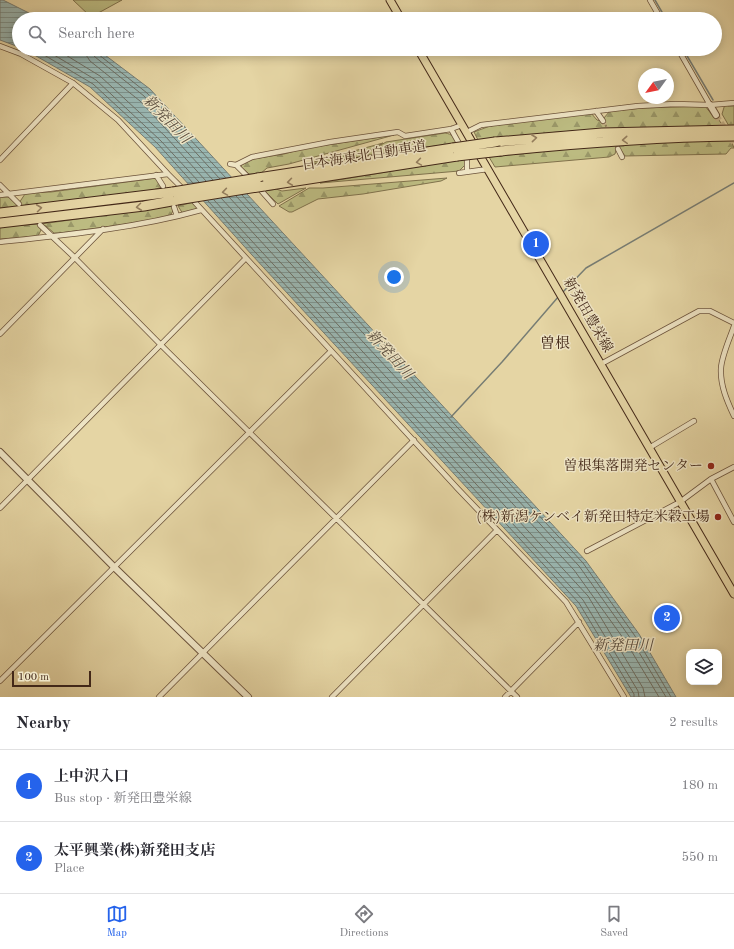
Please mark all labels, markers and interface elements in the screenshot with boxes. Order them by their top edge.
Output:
search box [12,12,722,56]
icon: search [26,23,48,45]
text: Search here [58,27,135,42]
north arrow [638,68,674,104]
water label: 新発田川 [140,92,195,148]
one-way arrow [531,134,537,143]
one-way arrow [622,136,628,145]
street label: 日本海東北自動車道 [301,138,427,173]
one-way arrow [416,157,422,166]
one-way arrow [287,177,293,186]
one-way arrow [222,187,229,196]
one-way arrow [136,202,142,211]
one-way arrow [36,204,42,213]
pin: 1 [523,229,549,259]
your location [384,267,404,287]
street label: 新発田豊栄線 [561,275,616,355]
water label: 新発田川 [363,326,417,384]
district label: 曽根 [540,335,570,352]
place label: 曽根集落開発センター [564,458,703,473]
marker: 曽根集落開発センター [706,461,716,471]
place label: (株)新潟ケンベイ新発田特定米穀工場 [476,509,710,524]
marker: (株)新潟ケンベイ新発田特定米穀工場 [713,512,723,522]
pin: 2 [654,603,680,633]
water label: 新発田川 [593,637,655,654]
map controls [686,649,722,685]
button: layers [686,649,722,685]
scale bar [12,669,91,688]
text: 100 m [18,672,49,683]
text: Nearby [16,715,71,732]
text: 2 results [669,716,718,729]
text: 上中沢入口 [54,770,129,785]
text: 1 [25,779,33,792]
text: 180 m [681,779,718,792]
text: Bus stop · 新発田豊栄線 [54,792,192,805]
text: 太平興業(株)新発田支店 [54,844,215,859]
text: 2 [25,851,33,864]
text: 550 m [681,851,718,864]
text: Place [54,862,84,875]
tab: Map [106,903,128,941]
tab: Directions [340,903,388,941]
tab: Saved [600,903,628,941]

